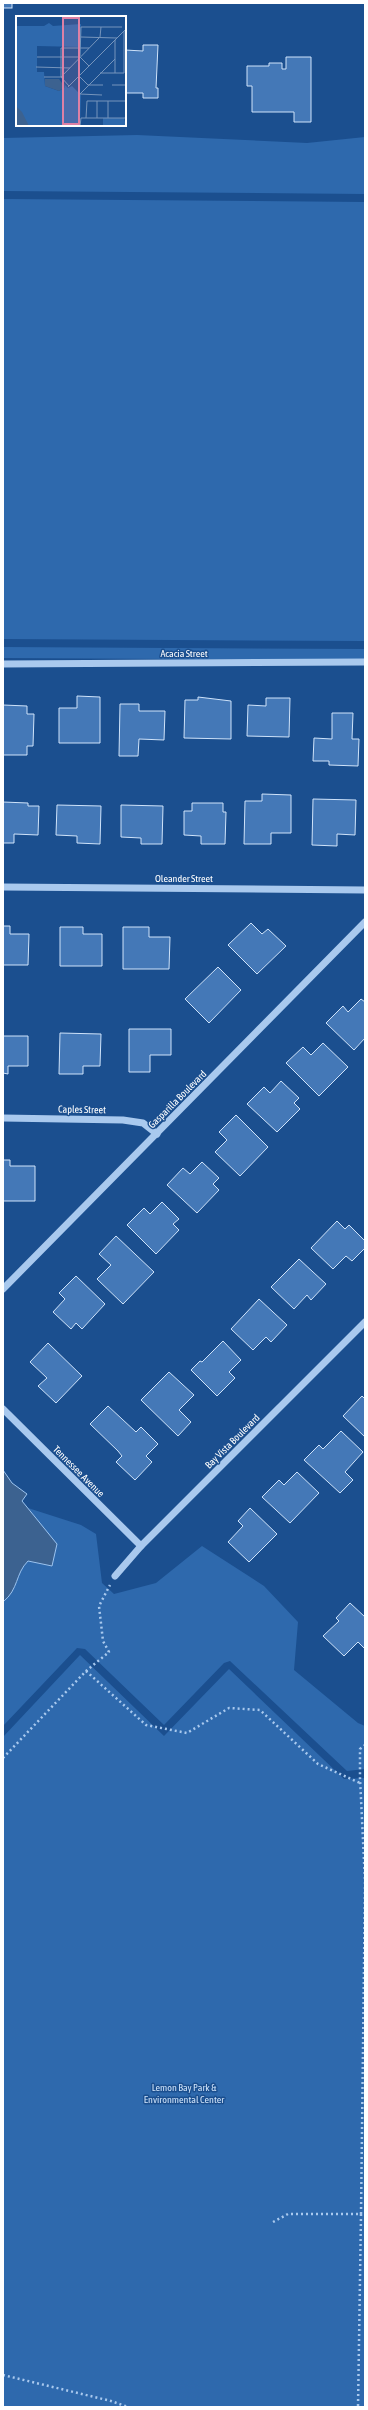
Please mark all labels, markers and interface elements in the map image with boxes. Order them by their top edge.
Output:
inset map [16,16,126,126]
street label: Acacia Street [160,648,208,659]
street label: Oleander Street [155,873,213,884]
street label: Gasparilla Boulevard [146,1068,209,1130]
street label: Caples Street [58,1104,106,1115]
street label: Bay Vista Boulevard [203,1412,262,1471]
street label: Tennessee Avenue [51,1444,107,1500]
park label: Lemon Bay Park & Environmental Center [144,2082,225,2105]

